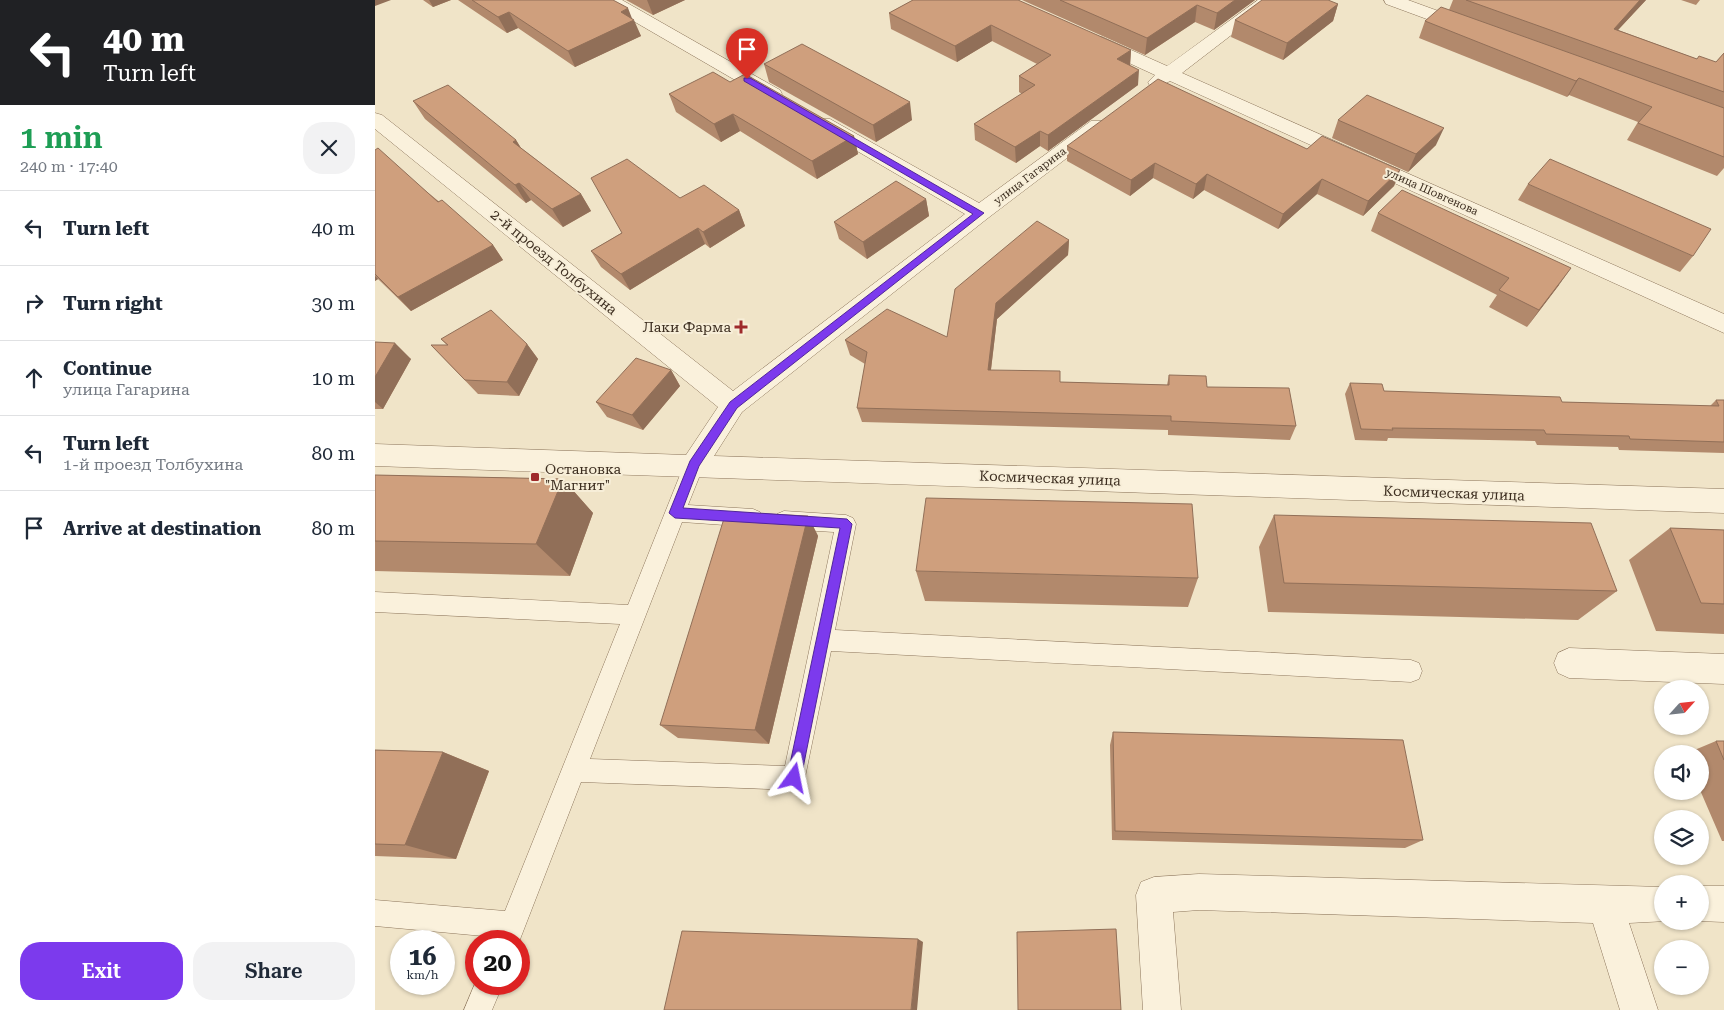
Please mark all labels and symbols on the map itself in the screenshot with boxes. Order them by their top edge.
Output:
pin [726,28,768,79]
street label: улица Гагарина [991,145,1069,207]
street label: улица Шовгенова [1384,166,1480,218]
street label: 2-й проезд Толбухина [488,206,621,318]
place label: Лаки Фарма [643,319,731,335]
marker: Лаки Фарма [735,321,747,333]
place label: Остановка "Магнит" [545,461,621,493]
street label: Космическая улица [979,468,1121,488]
marker: Остановка "Магнит" [529,471,541,483]
street label: Космическая улица [1383,483,1525,503]
north arrow [1654,680,1709,735]
position arrow [767,751,819,803]
speed limit sign: 20 [465,930,530,995]

